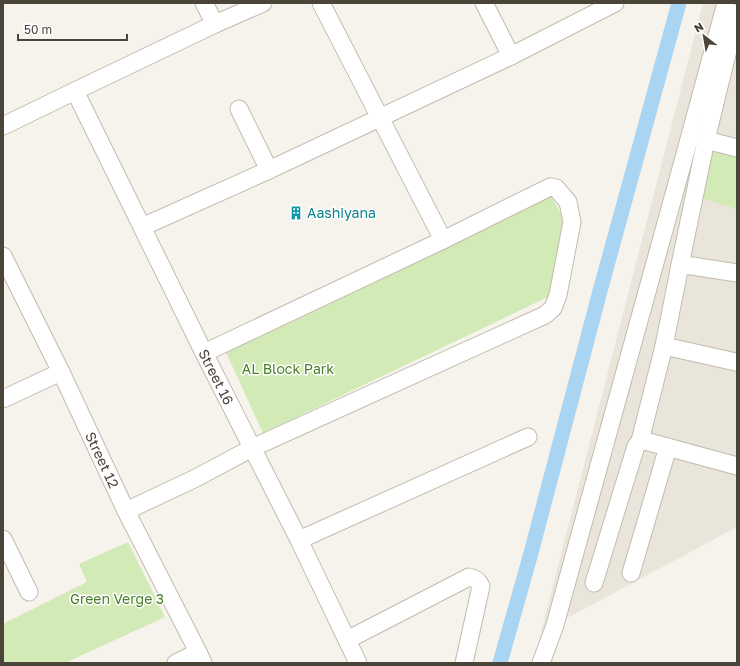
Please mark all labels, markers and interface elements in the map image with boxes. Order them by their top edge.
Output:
scale bar [18,16,127,42]
north arrow [684,16,724,56]
text: N [692,19,706,35]
text: 50 m [24,22,52,37]
place label: Aashiyana [307,204,376,221]
building icon: Aashiyana [288,205,304,221]
street label: Street 16 [195,346,238,407]
park label: AL Block Park [242,360,334,377]
street label: Street 12 [82,429,123,491]
park label: Green Verge 3 [70,590,164,607]

